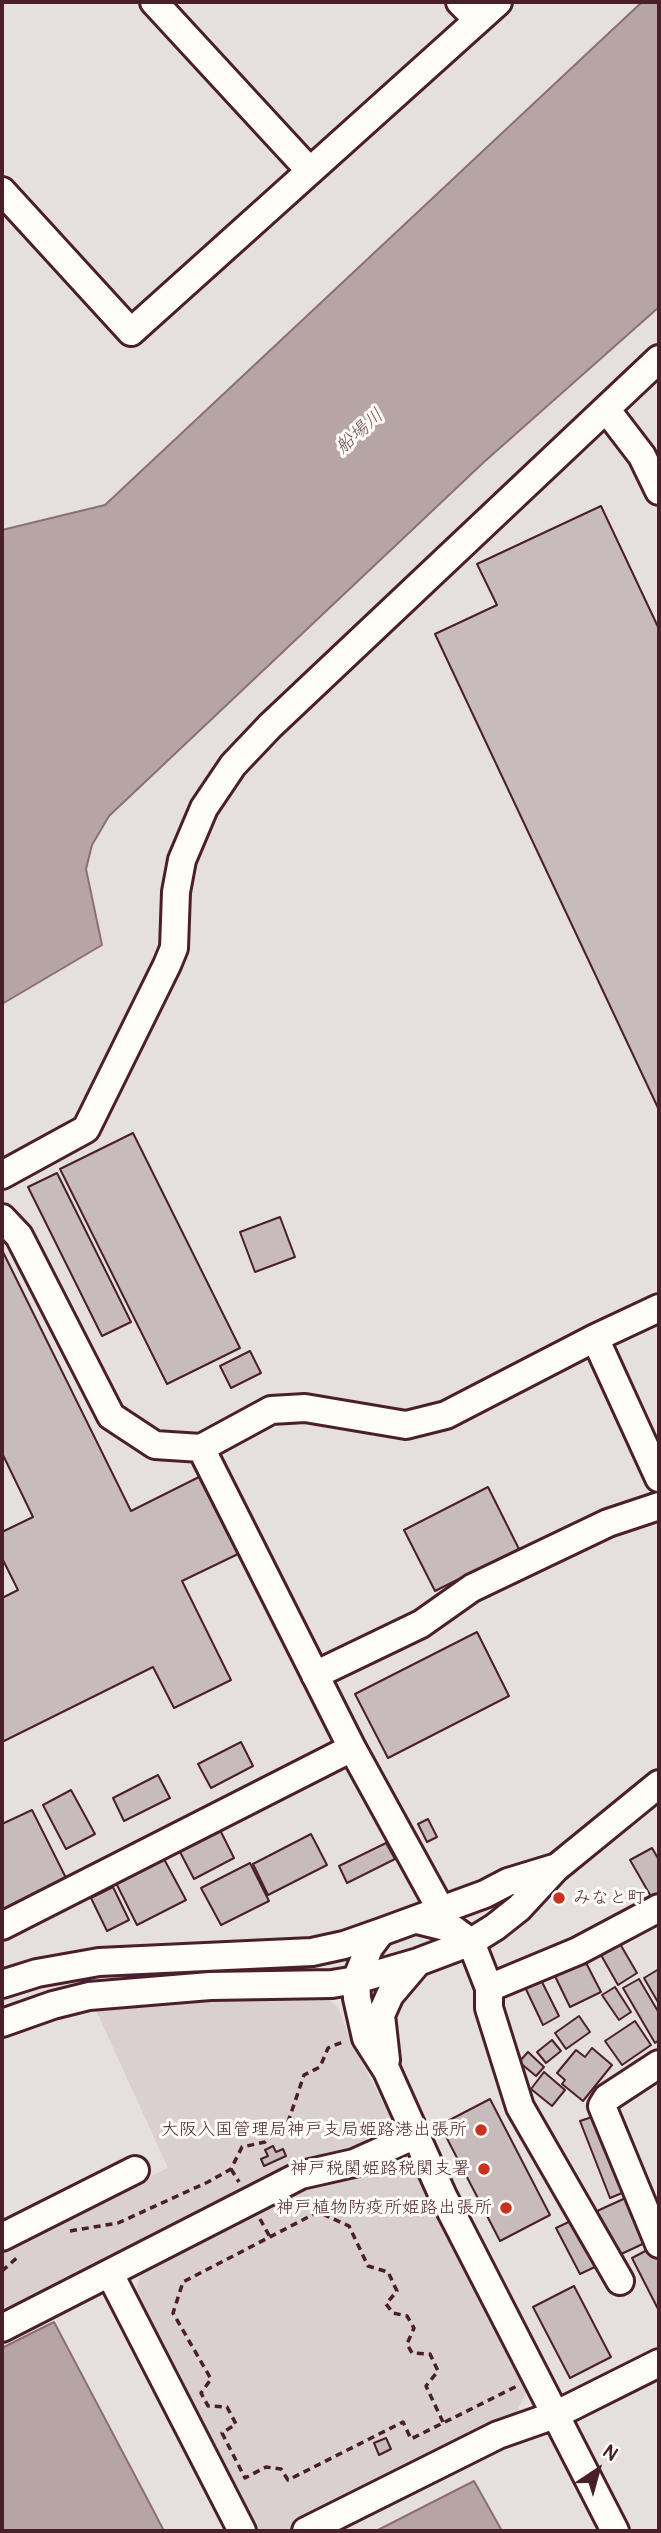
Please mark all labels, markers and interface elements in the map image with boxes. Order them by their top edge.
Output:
water label: 船場川 [331,404,389,460]
place label: みなと町 [573,1887,645,1909]
marker: みなと町 [551,1890,567,1906]
place label: 大阪入国管理局神戸支局姫路港出張所 [161,2119,467,2141]
marker: 大阪入国管理局神戸支局姫路港出張所 [473,2122,489,2138]
place label: 神戸税関姫路税関支署 [290,2158,470,2180]
marker: 神戸税関姫路税関支署 [476,2161,492,2177]
place label: 神戸植物防疫所姫路出張所 [276,2197,492,2219]
marker: 神戸植物防疫所姫路出張所 [498,2200,514,2216]
north arrow [563,2435,633,2505]
text: N [598,2440,623,2466]

